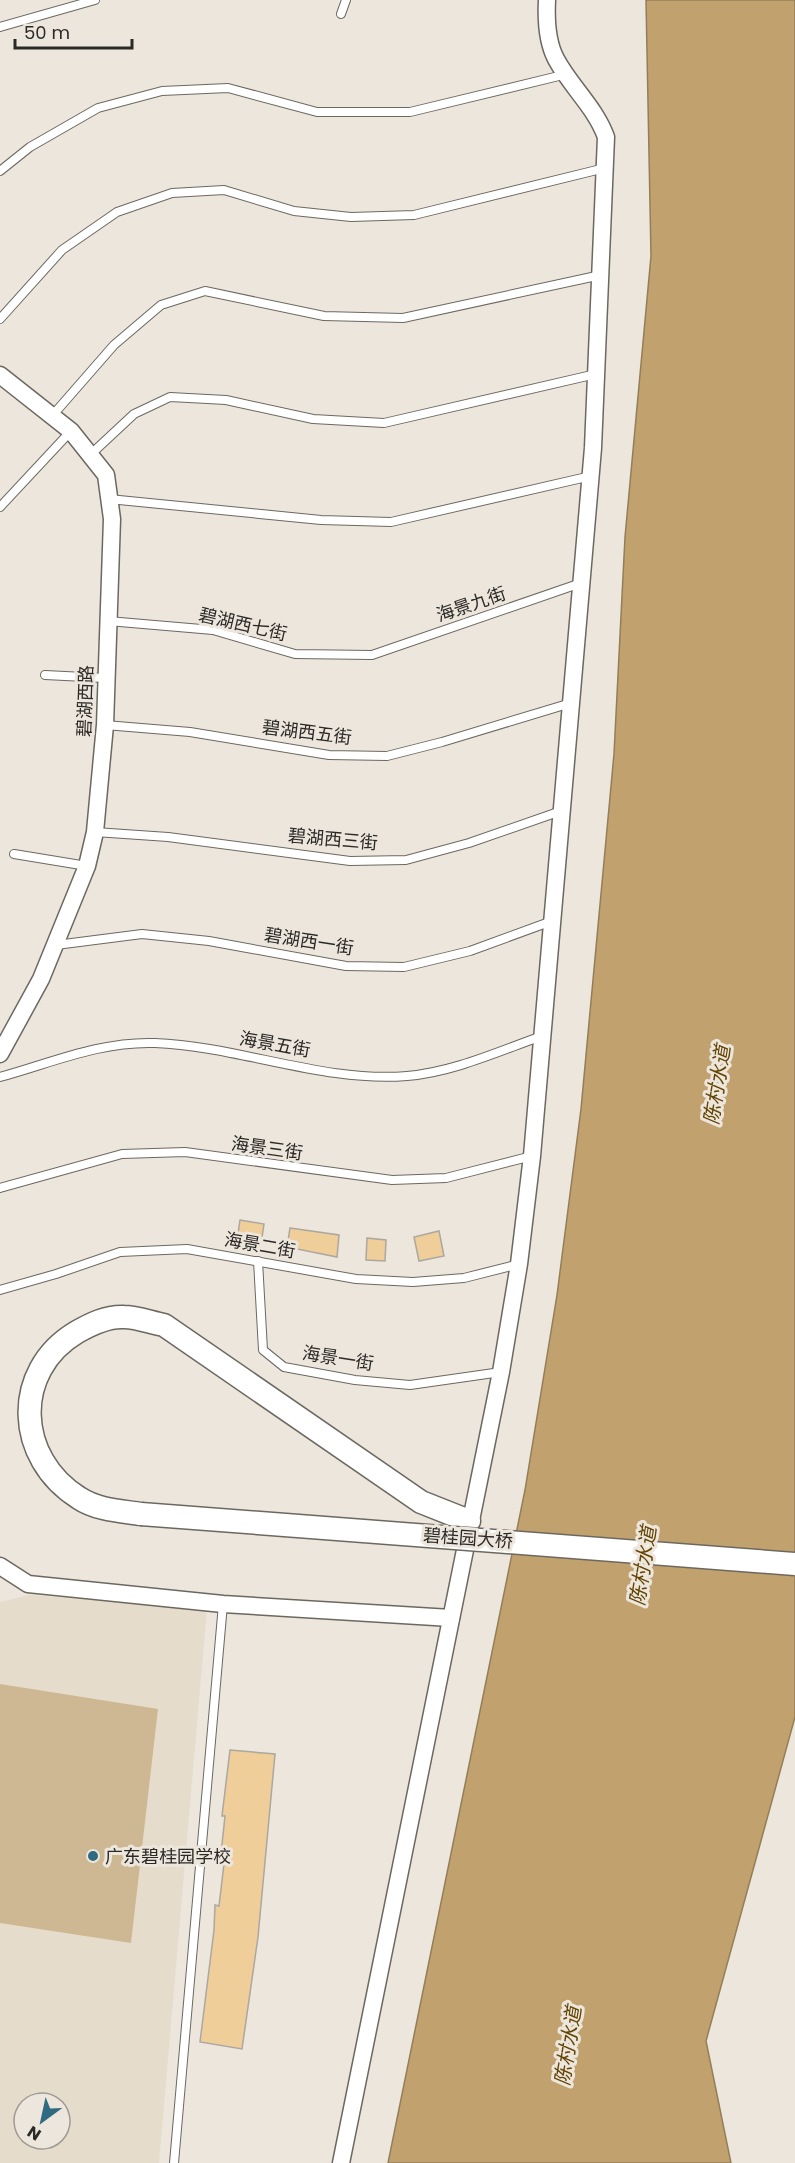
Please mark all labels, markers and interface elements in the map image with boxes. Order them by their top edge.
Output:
scale bar [15,12,132,50]
text: 50 m [24,20,70,45]
street label: 海景九街 [433,580,509,628]
street label: 碧湖西七街 [196,602,290,646]
street label: 碧湖西路 [71,665,99,737]
street label: 碧湖西五街 [261,714,353,750]
street label: 碧湖西三街 [287,823,379,855]
street label: 碧湖西一街 [263,922,355,960]
street label: 海景五街 [237,1025,313,1063]
water label: 陈村水道 [697,1040,738,1127]
street label: 海景三街 [230,1131,304,1165]
street label: 海景二街 [222,1226,298,1264]
street label: 海景一街 [300,1340,376,1376]
water label: 陈村水道 [623,1521,664,1608]
street label: 碧桂园大桥 [422,1522,514,1554]
place label: 广东碧桂园学校 [105,1844,231,1869]
marker: 广东碧桂园学校 [86,1849,100,1863]
water label: 陈村水道 [548,2001,589,2088]
north arrow [12,2091,72,2151]
text: N [23,2120,45,2146]

